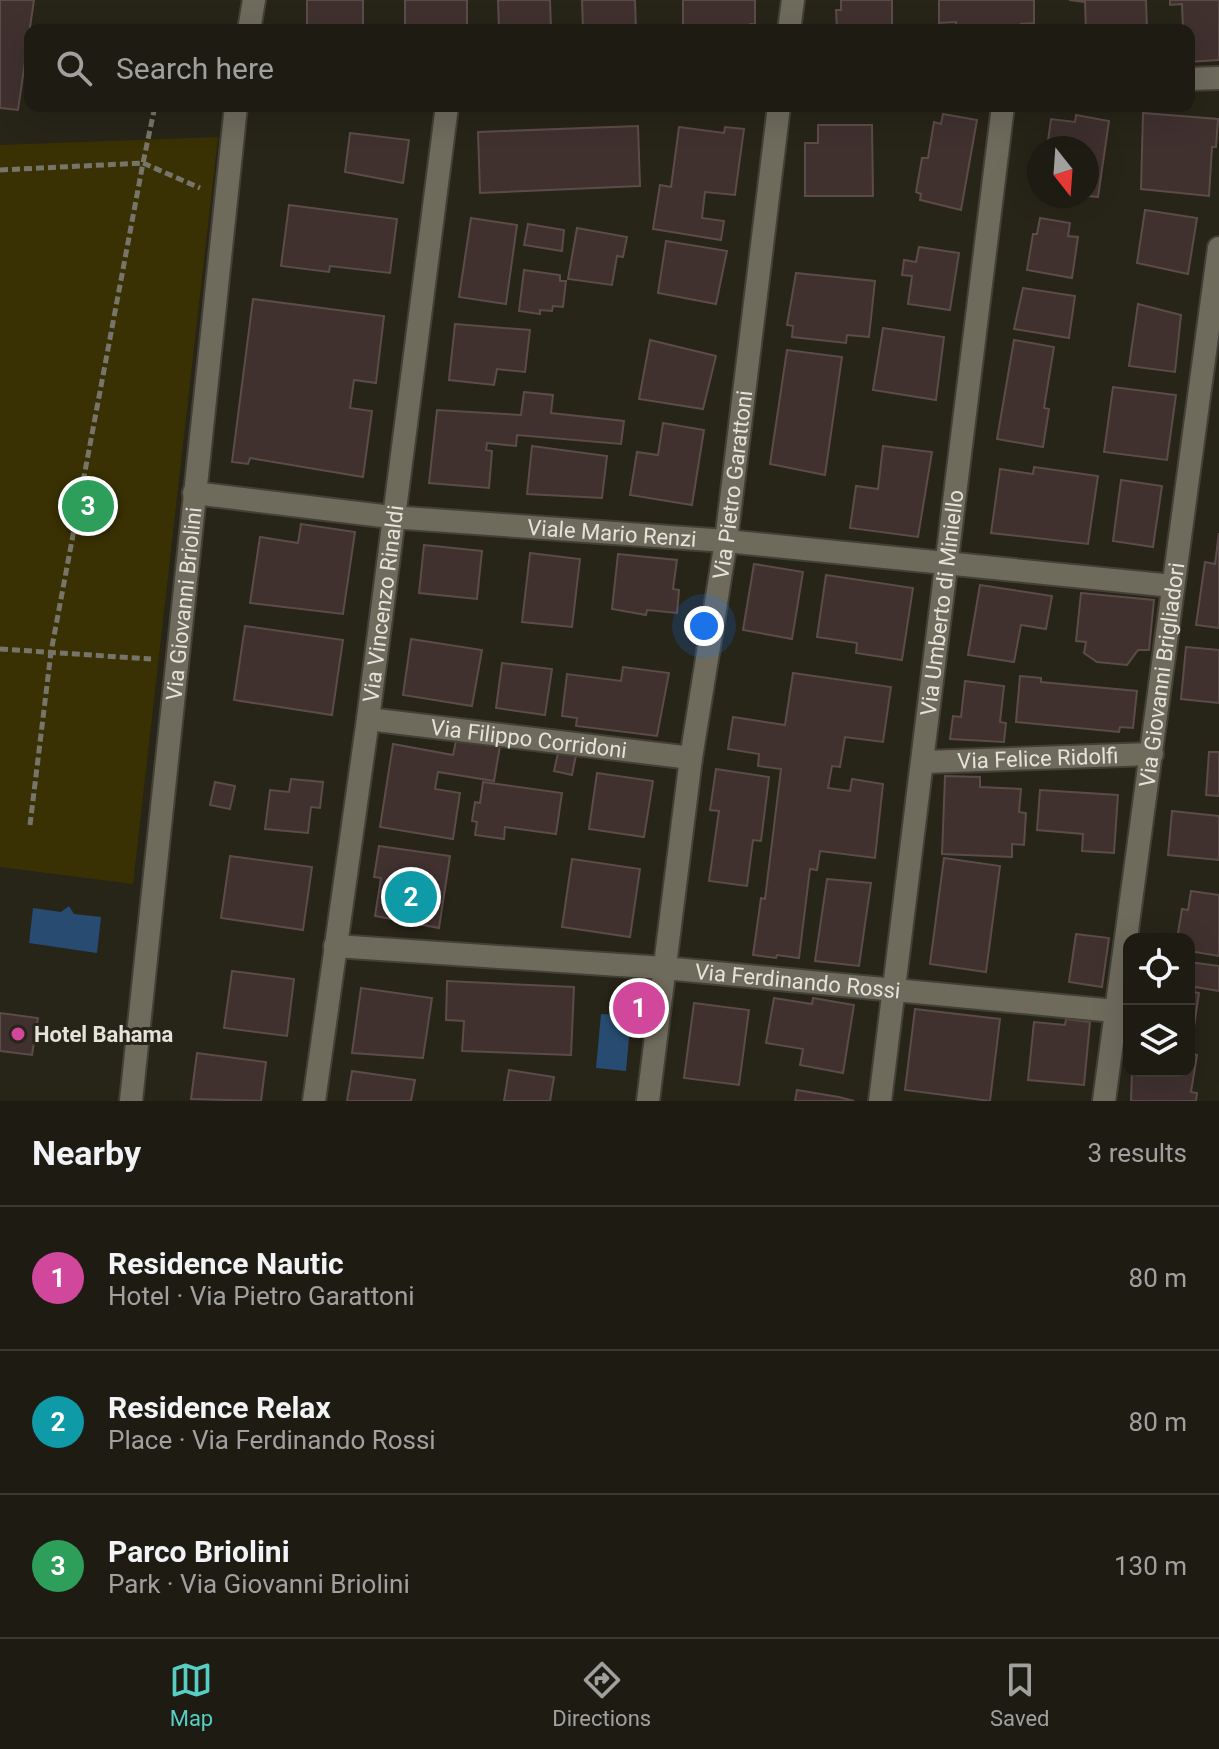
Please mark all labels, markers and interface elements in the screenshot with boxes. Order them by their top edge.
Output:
search box [24,24,1195,112]
icon: search [52,46,96,90]
text: Search here [116,51,274,86]
north arrow [1027,136,1099,208]
street label: Via Pietro Garattoni [708,389,757,581]
pin: 3 [62,476,114,536]
street label: Via Umberto di Miniello [916,488,968,717]
street label: Via Vincenzo Rinaldi [358,504,408,704]
street label: Via Giovanni Briolini [161,506,207,702]
street label: Viale Mario Renzi [526,515,697,552]
street label: Via Giovanni Brigliadori [1134,561,1189,789]
your location [684,606,724,646]
street label: Via Filippo Corridoni [429,715,628,763]
street label: Via Felice Ridolfi [957,743,1119,774]
pin: 2 [385,867,437,927]
map controls [1123,933,1195,1077]
button: locate [1123,933,1195,1005]
street label: Via Ferdinando Rossi [694,959,902,1003]
pin: 1 [613,978,665,1038]
button: layers [1123,1005,1195,1077]
place label: Hotel Bahama [34,1022,174,1047]
marker: Hotel Bahama [9,1025,27,1043]
text: Nearby [32,1133,141,1173]
text: 3 results [1088,1138,1187,1168]
text: Residence Nautic [108,1246,344,1281]
text: 1 [51,1263,65,1293]
text: 80 m [1129,1263,1187,1293]
text: Hotel · Via Pietro Garattoni [108,1281,415,1311]
text: Residence Relax [108,1390,331,1425]
text: 2 [51,1407,65,1437]
text: 80 m [1129,1407,1187,1437]
text: Place · Via Ferdinando Rossi [108,1425,436,1455]
text: Parco Briolini [108,1534,290,1569]
text: 3 [51,1551,65,1581]
text: 130 m [1114,1551,1187,1581]
text: Park · Via Giovanni Briolini [108,1569,410,1599]
tab: Map [169,1658,213,1731]
tab: Directions [552,1658,651,1731]
tab: Saved [990,1658,1050,1731]

